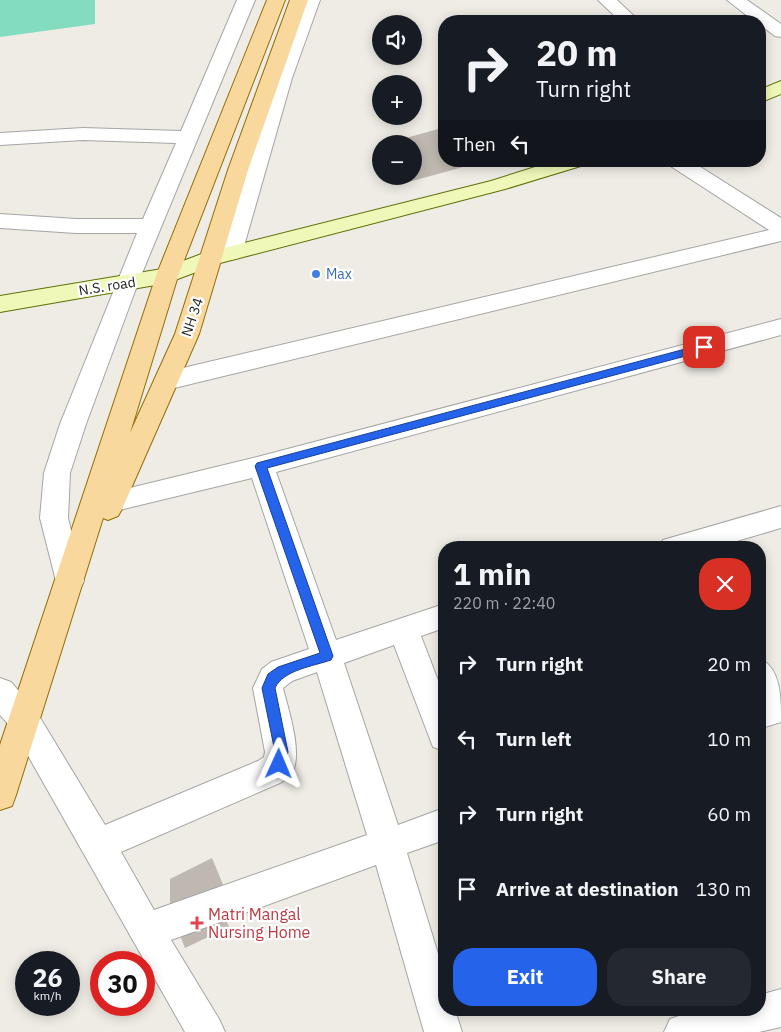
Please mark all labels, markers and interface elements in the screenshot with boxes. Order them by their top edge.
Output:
map controls [372,15,422,185]
button: sound [372,15,422,65]
text: 20 m [536,30,618,76]
icon: right [453,35,518,100]
text: Turn right [536,74,631,103]
button: + [372,75,422,125]
icon: left [506,130,534,158]
text: Then [453,132,496,156]
button: − [372,135,422,185]
place label: Max [326,265,352,283]
marker: Max [310,268,322,280]
street label: N.S. road [77,273,137,299]
street label: NH 34 [177,295,207,339]
pin [683,326,725,368]
icon: arrive [690,333,718,361]
text: 1 min [453,554,531,593]
button: close [699,558,751,610]
text: 220 m · 22:40 [453,593,555,613]
icon: right [453,650,481,678]
text: Turn right [496,652,583,676]
text: 20 m [707,652,751,676]
icon: left [453,725,481,753]
text: Turn left [496,727,572,751]
text: 10 m [707,727,751,751]
position arrow [252,737,304,789]
icon: right [453,800,481,828]
text: Turn right [496,802,583,826]
text: 60 m [707,802,751,826]
icon: arrive [453,875,481,903]
text: Arrive at destination [496,877,679,901]
text: 130 m [696,877,751,901]
place label: Matri Mangal Nursing Home [208,904,311,942]
marker: Matri Mangal Nursing Home [190,916,204,930]
button: Exit [453,948,597,1006]
button: Share [607,948,751,1006]
speed limit sign: 30 [90,951,155,1016]
text: 26 [32,961,63,994]
text: km/h [33,988,62,1003]

